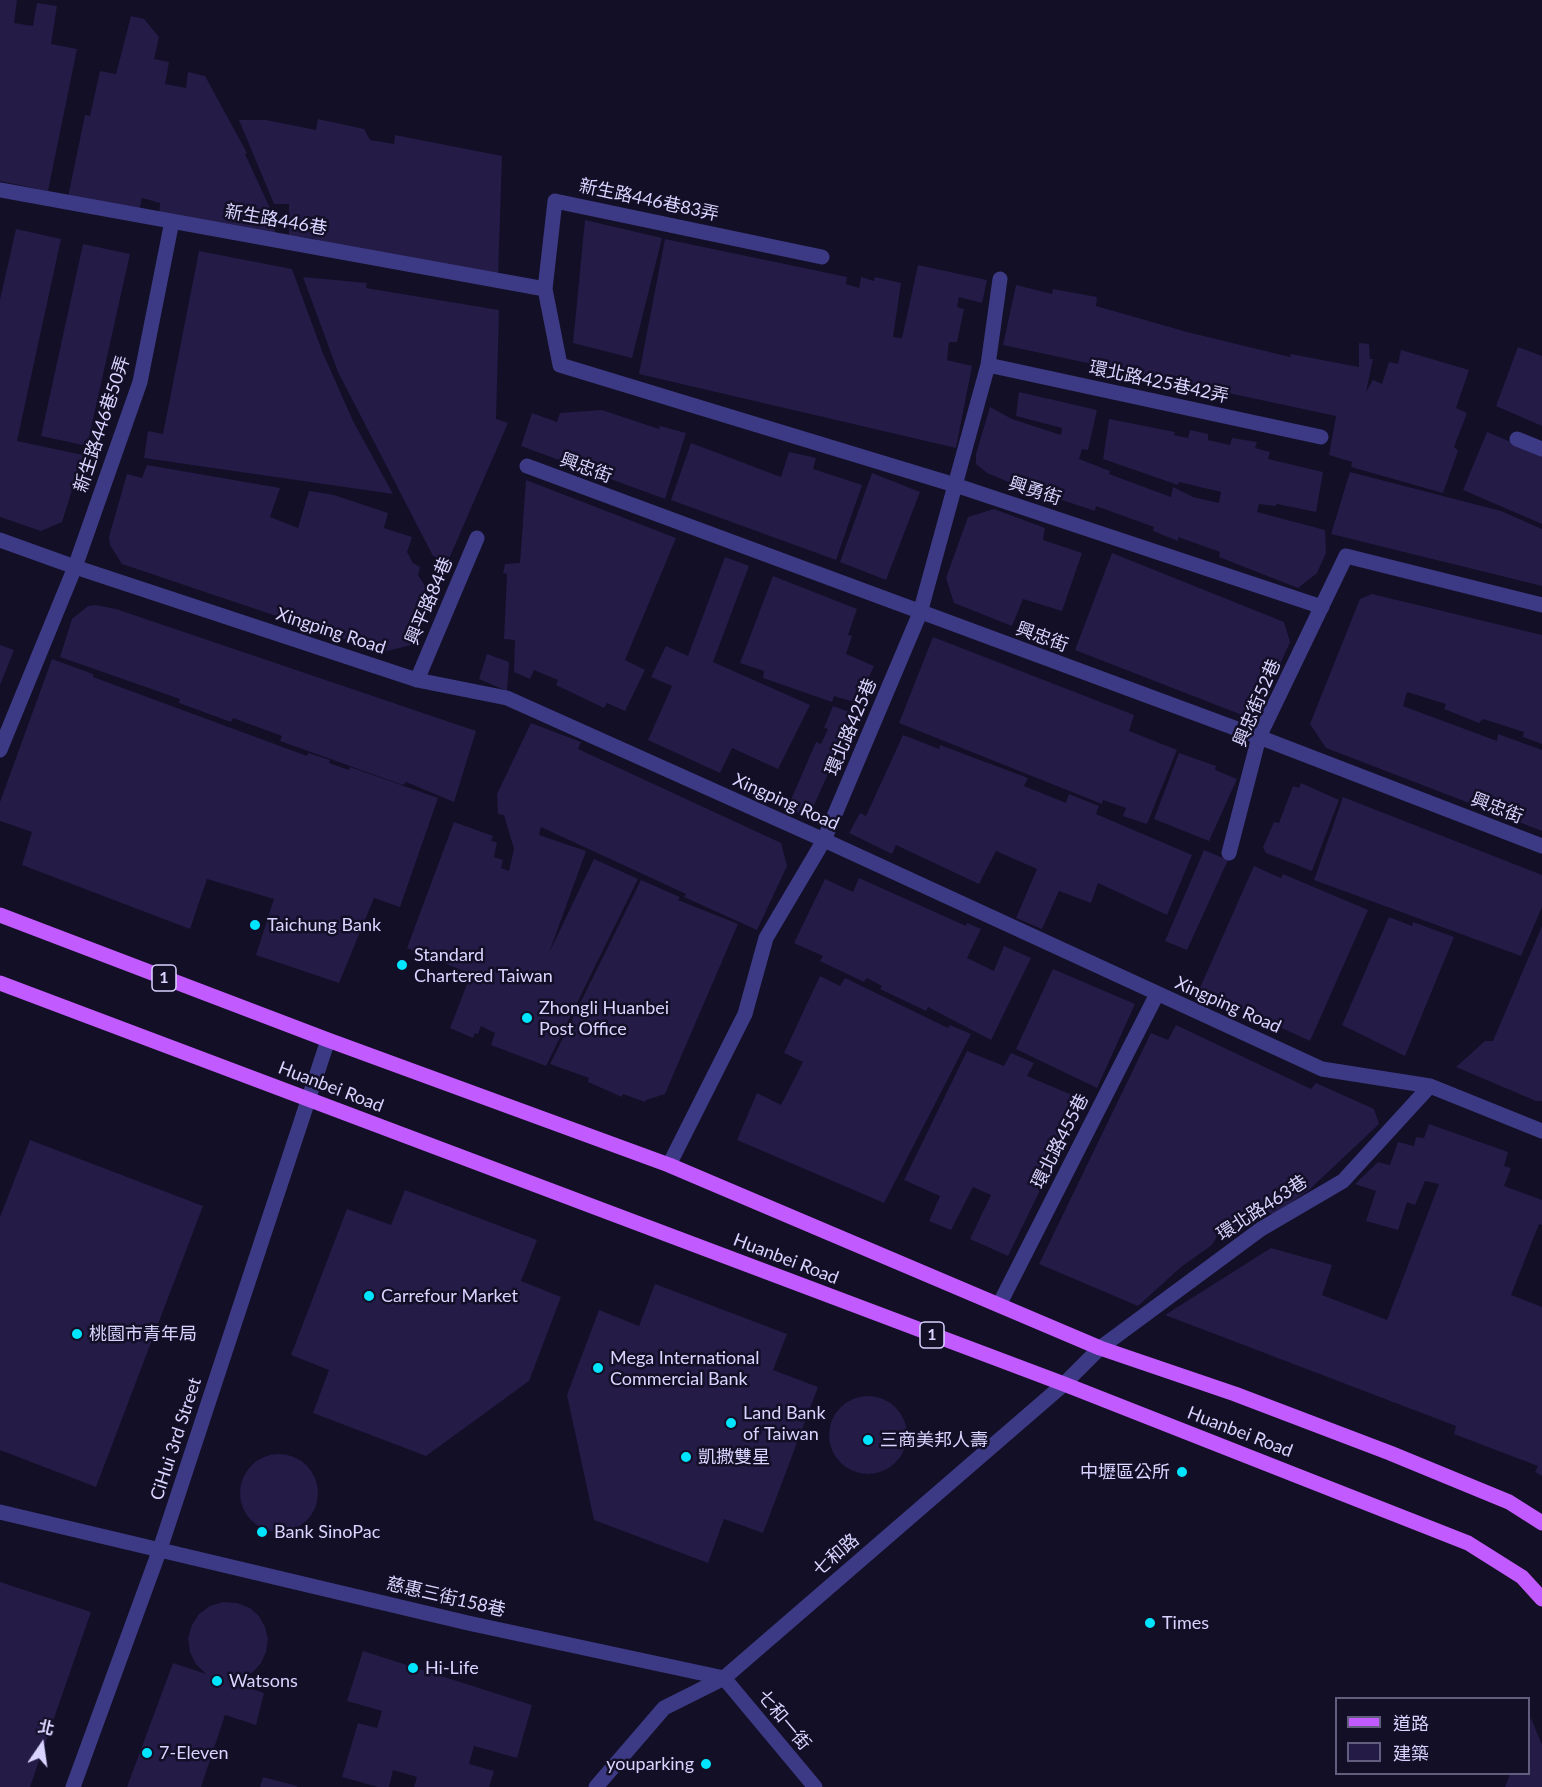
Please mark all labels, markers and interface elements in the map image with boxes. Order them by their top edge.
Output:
street label: 新生路446巷83弄 [577,175,721,225]
street label: 新生路446巷 [223,200,329,240]
street label: 新生路446巷50弄 [70,353,134,495]
street label: 環北路425巷42弄 [1087,357,1231,407]
street label: 興忠街 [557,449,615,487]
street label: 興勇街 [1006,472,1064,510]
street label: 興平路84巷 [401,554,457,648]
street label: Xingping Road [274,603,388,659]
street label: 興忠街 [1013,618,1071,656]
street label: 興忠街52巷 [1229,656,1285,750]
street label: 環北路425巷 [821,675,881,779]
street label: Xingping Road [730,769,842,835]
street label: 興忠街 [1468,788,1526,828]
place label: Taichung Bank [267,914,381,936]
marker: Taichung Bank [248,918,262,932]
place label: Standard Chartered Taiwan [414,944,553,986]
marker: Standard Chartered Taiwan [395,958,409,972]
road number: 1 [152,965,176,991]
street label: Xingping Road [1172,972,1284,1038]
place label: Zhongli Huanbei Post Office [539,997,669,1040]
marker: Zhongli Huanbei Post Office [520,1011,534,1025]
street label: Huanbei Road [275,1057,387,1117]
street label: 環北路455巷 [1027,1090,1093,1192]
street label: 環北路463巷 [1213,1171,1311,1245]
street label: Huanbei Road [730,1229,842,1289]
place label: Carrefour Market [381,1285,518,1307]
marker: Carrefour Market [362,1289,376,1303]
road number: 1 [920,1322,944,1348]
place label: 桃園市青年局 [89,1323,197,1345]
marker: 桃園市青年局 [70,1327,84,1341]
place label: Mega International Commercial Bank [610,1347,760,1390]
marker: Mega International Commercial Bank [591,1361,605,1375]
street label: CiHui 3rd Street [146,1375,206,1503]
place label: Land Bank of Taiwan [743,1402,826,1444]
street label: Huanbei Road [1184,1402,1296,1462]
marker: Land Bank of Taiwan [724,1416,738,1430]
place label: 三商美邦人壽 [880,1429,988,1451]
marker: 三商美邦人壽 [861,1433,875,1447]
place label: 凱撒雙星 [698,1446,770,1468]
marker: 凱撒雙星 [679,1450,693,1464]
place label: 中壢區公所 [1080,1461,1170,1483]
marker: 中壢區公所 [1175,1465,1189,1479]
place label: Bank SinoPac [274,1521,380,1543]
marker: Bank SinoPac [255,1525,269,1539]
street label: 七和路 [809,1529,863,1581]
street label: 慈惠三街158巷 [384,1573,508,1621]
place label: Times [1162,1612,1209,1634]
marker: Times [1143,1616,1157,1630]
place label: Hi-Life [425,1657,479,1679]
marker: Hi-Life [406,1661,420,1675]
place label: Watsons [229,1670,298,1692]
marker: Watsons [210,1674,224,1688]
street label: 七和一街 [753,1685,815,1755]
legend [1335,1697,1530,1775]
text: 道路 [1393,1712,1429,1734]
north arrow [12,1715,72,1775]
text: 北 [36,1716,56,1738]
place label: 7-Eleven [159,1742,229,1764]
text: 建築 [1393,1742,1429,1764]
marker: 7-Eleven [140,1746,154,1760]
place label: youparking [606,1753,694,1775]
marker: youparking [699,1757,713,1771]

